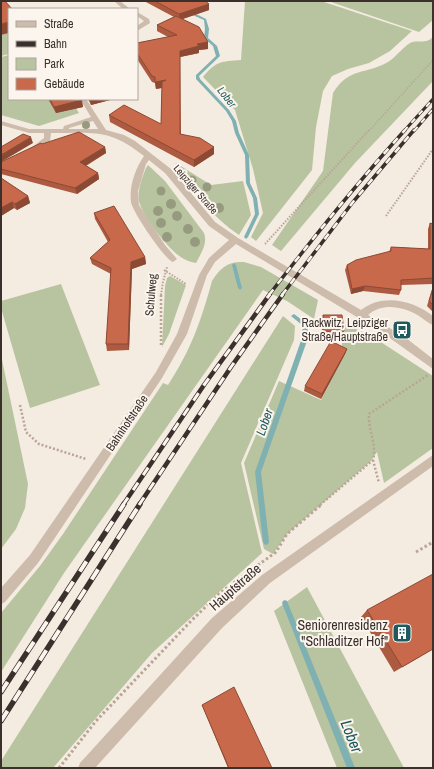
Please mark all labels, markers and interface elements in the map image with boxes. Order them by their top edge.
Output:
legend [8,8,138,100]
text: Straße [44,16,74,32]
text: Bahn [44,36,67,52]
text: Park [44,56,64,72]
text: Gebäude [44,76,85,92]
water label: Lober [214,84,240,111]
street label: Leipziger Straße [171,162,221,217]
street label: Schulweg [141,273,161,317]
place label: Rackwitz, Leipziger Straße/Hauptstraße [302,315,389,345]
bus stop icon: Rackwitz, Leipziger Straße/Hauptstraße [391,319,413,341]
street label: Bahnhofstraße [102,392,152,454]
water label: Lober [252,406,277,438]
street label: Hauptstraße [205,559,265,615]
place label: Seniorenresidenz "Schladitzer Hof" [297,616,388,650]
building icon: Seniorenresidenz "Schladitzer Hof" [391,622,413,644]
water label: Lober [336,716,369,756]

